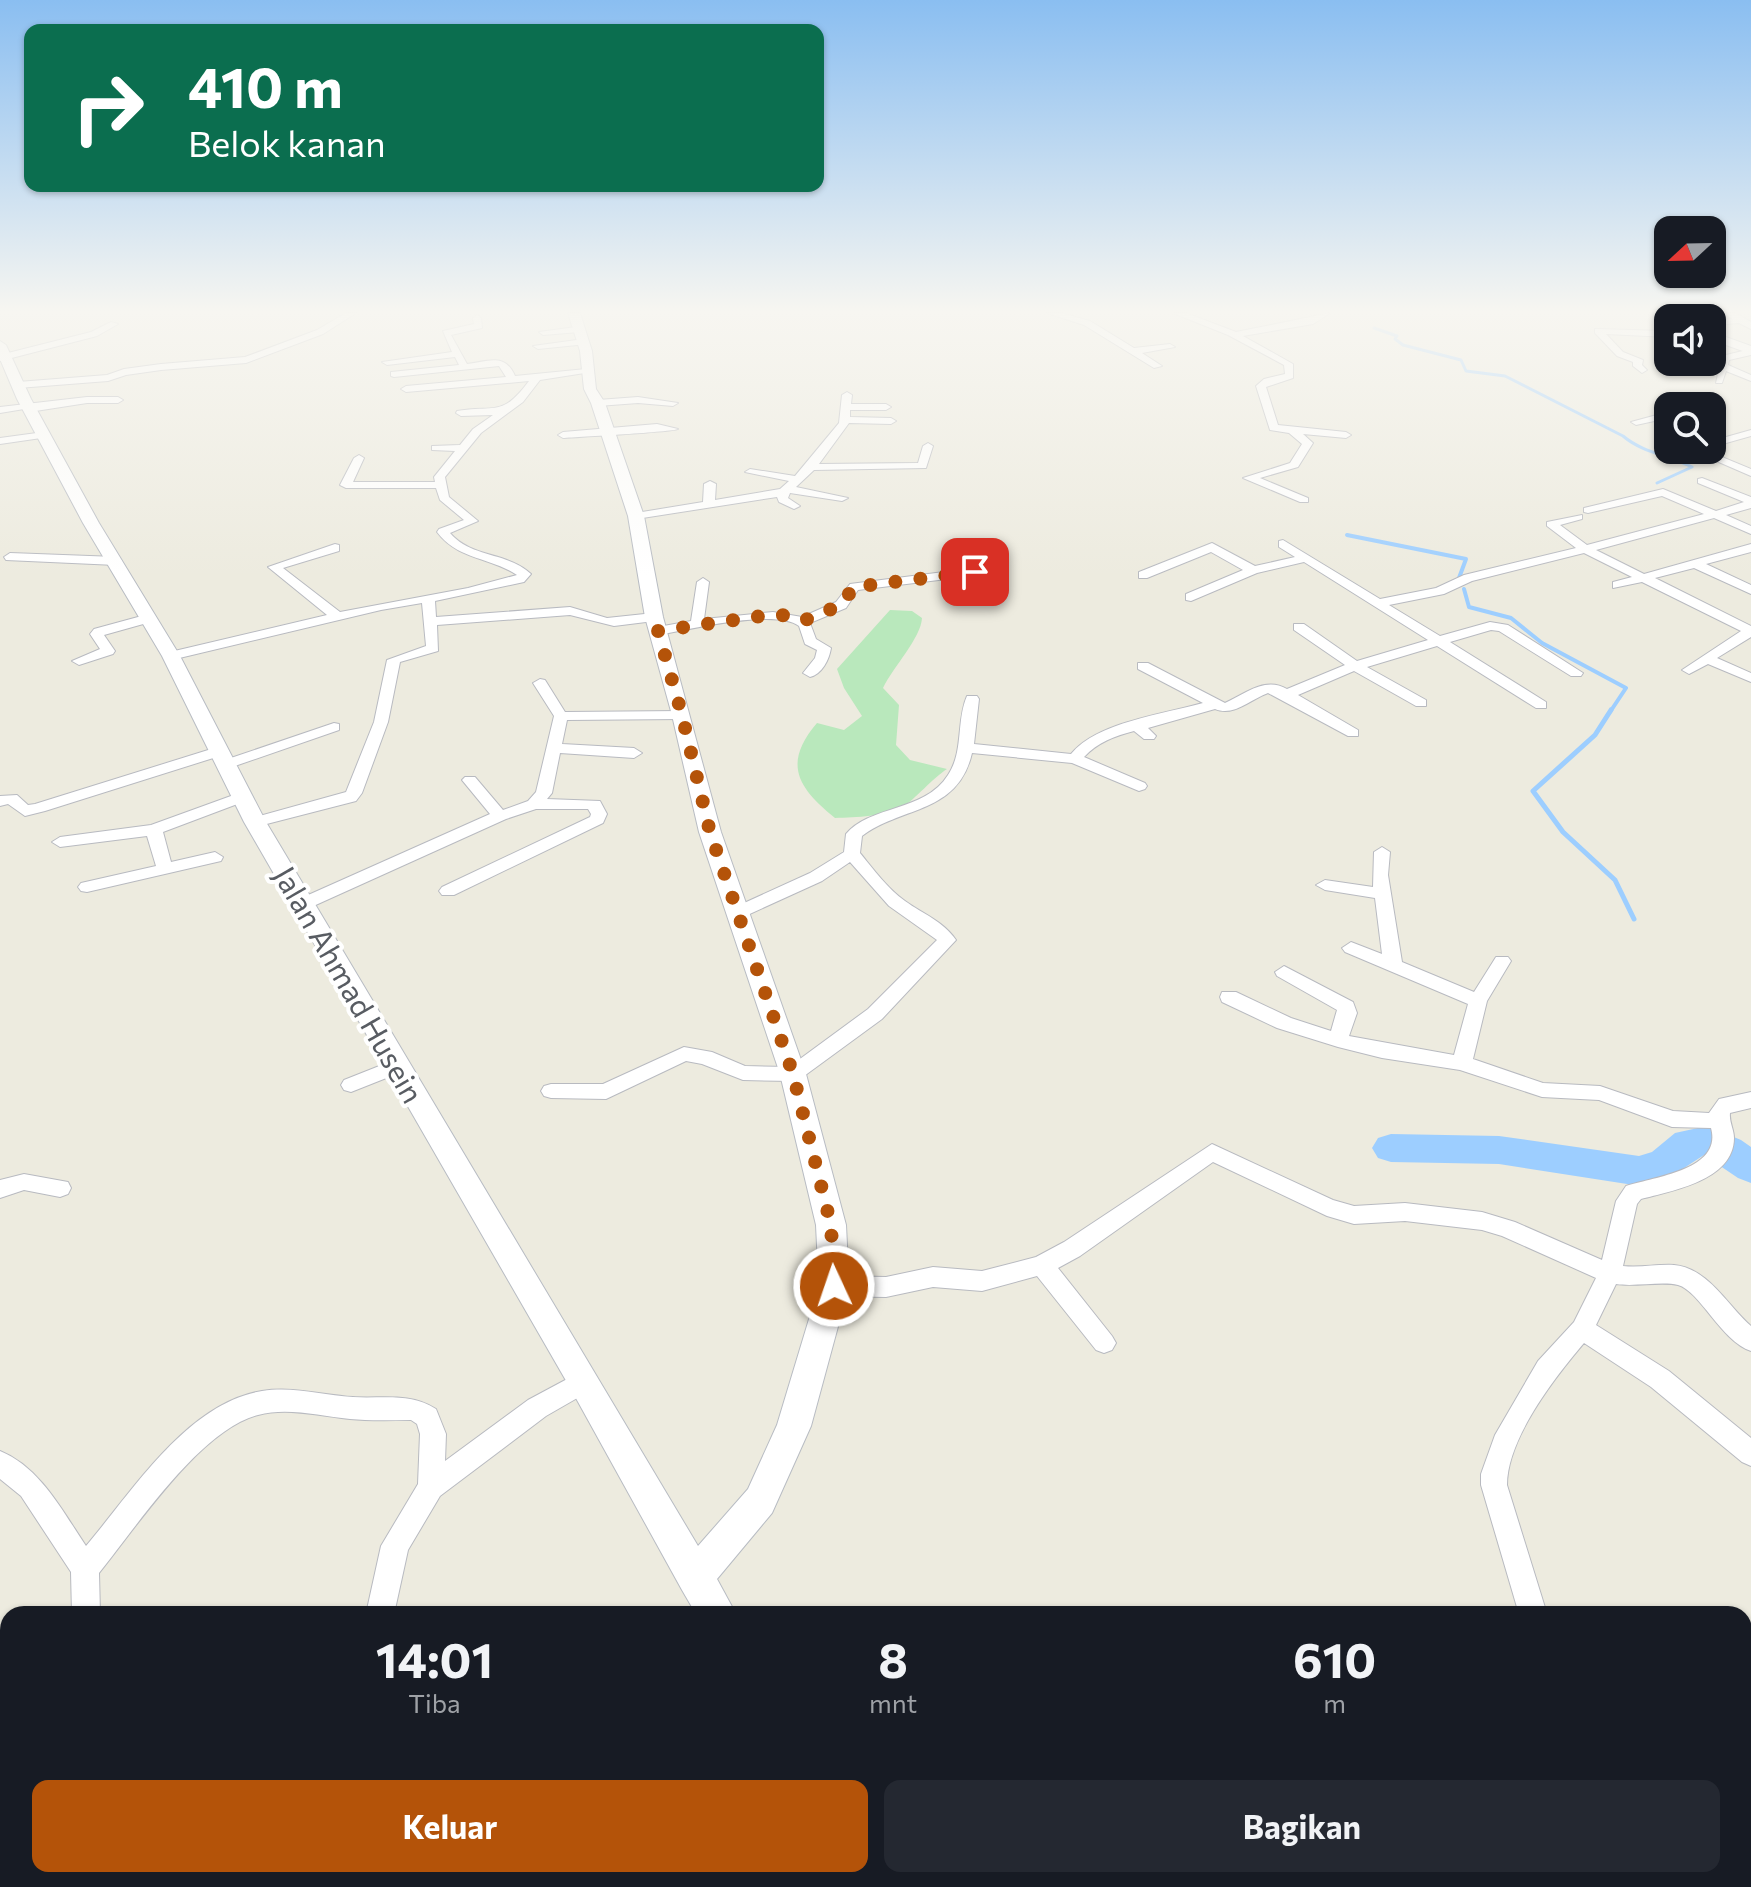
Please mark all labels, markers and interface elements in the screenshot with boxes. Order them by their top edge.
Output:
text: 410 m [188,51,343,120]
icon: right [56,56,160,160]
text: Belok kanan [188,120,386,164]
north arrow [1654,216,1726,288]
map controls [1654,216,1726,464]
button: sound [1654,304,1726,376]
button: search [1654,392,1726,464]
pin [941,538,1009,606]
icon: arrive [953,550,997,594]
street label: Jalan Ahmad Husein [267,859,433,1109]
position arrow [792,1244,876,1328]
text: 14:01 [376,1629,493,1688]
text: 8 [878,1629,908,1688]
text: 610 [1293,1629,1376,1688]
text: Tiba [408,1687,461,1718]
text: mnt [869,1687,917,1718]
text: m [1323,1687,1346,1718]
button: Keluar [32,1780,868,1872]
button: Bagikan [884,1780,1720,1872]

